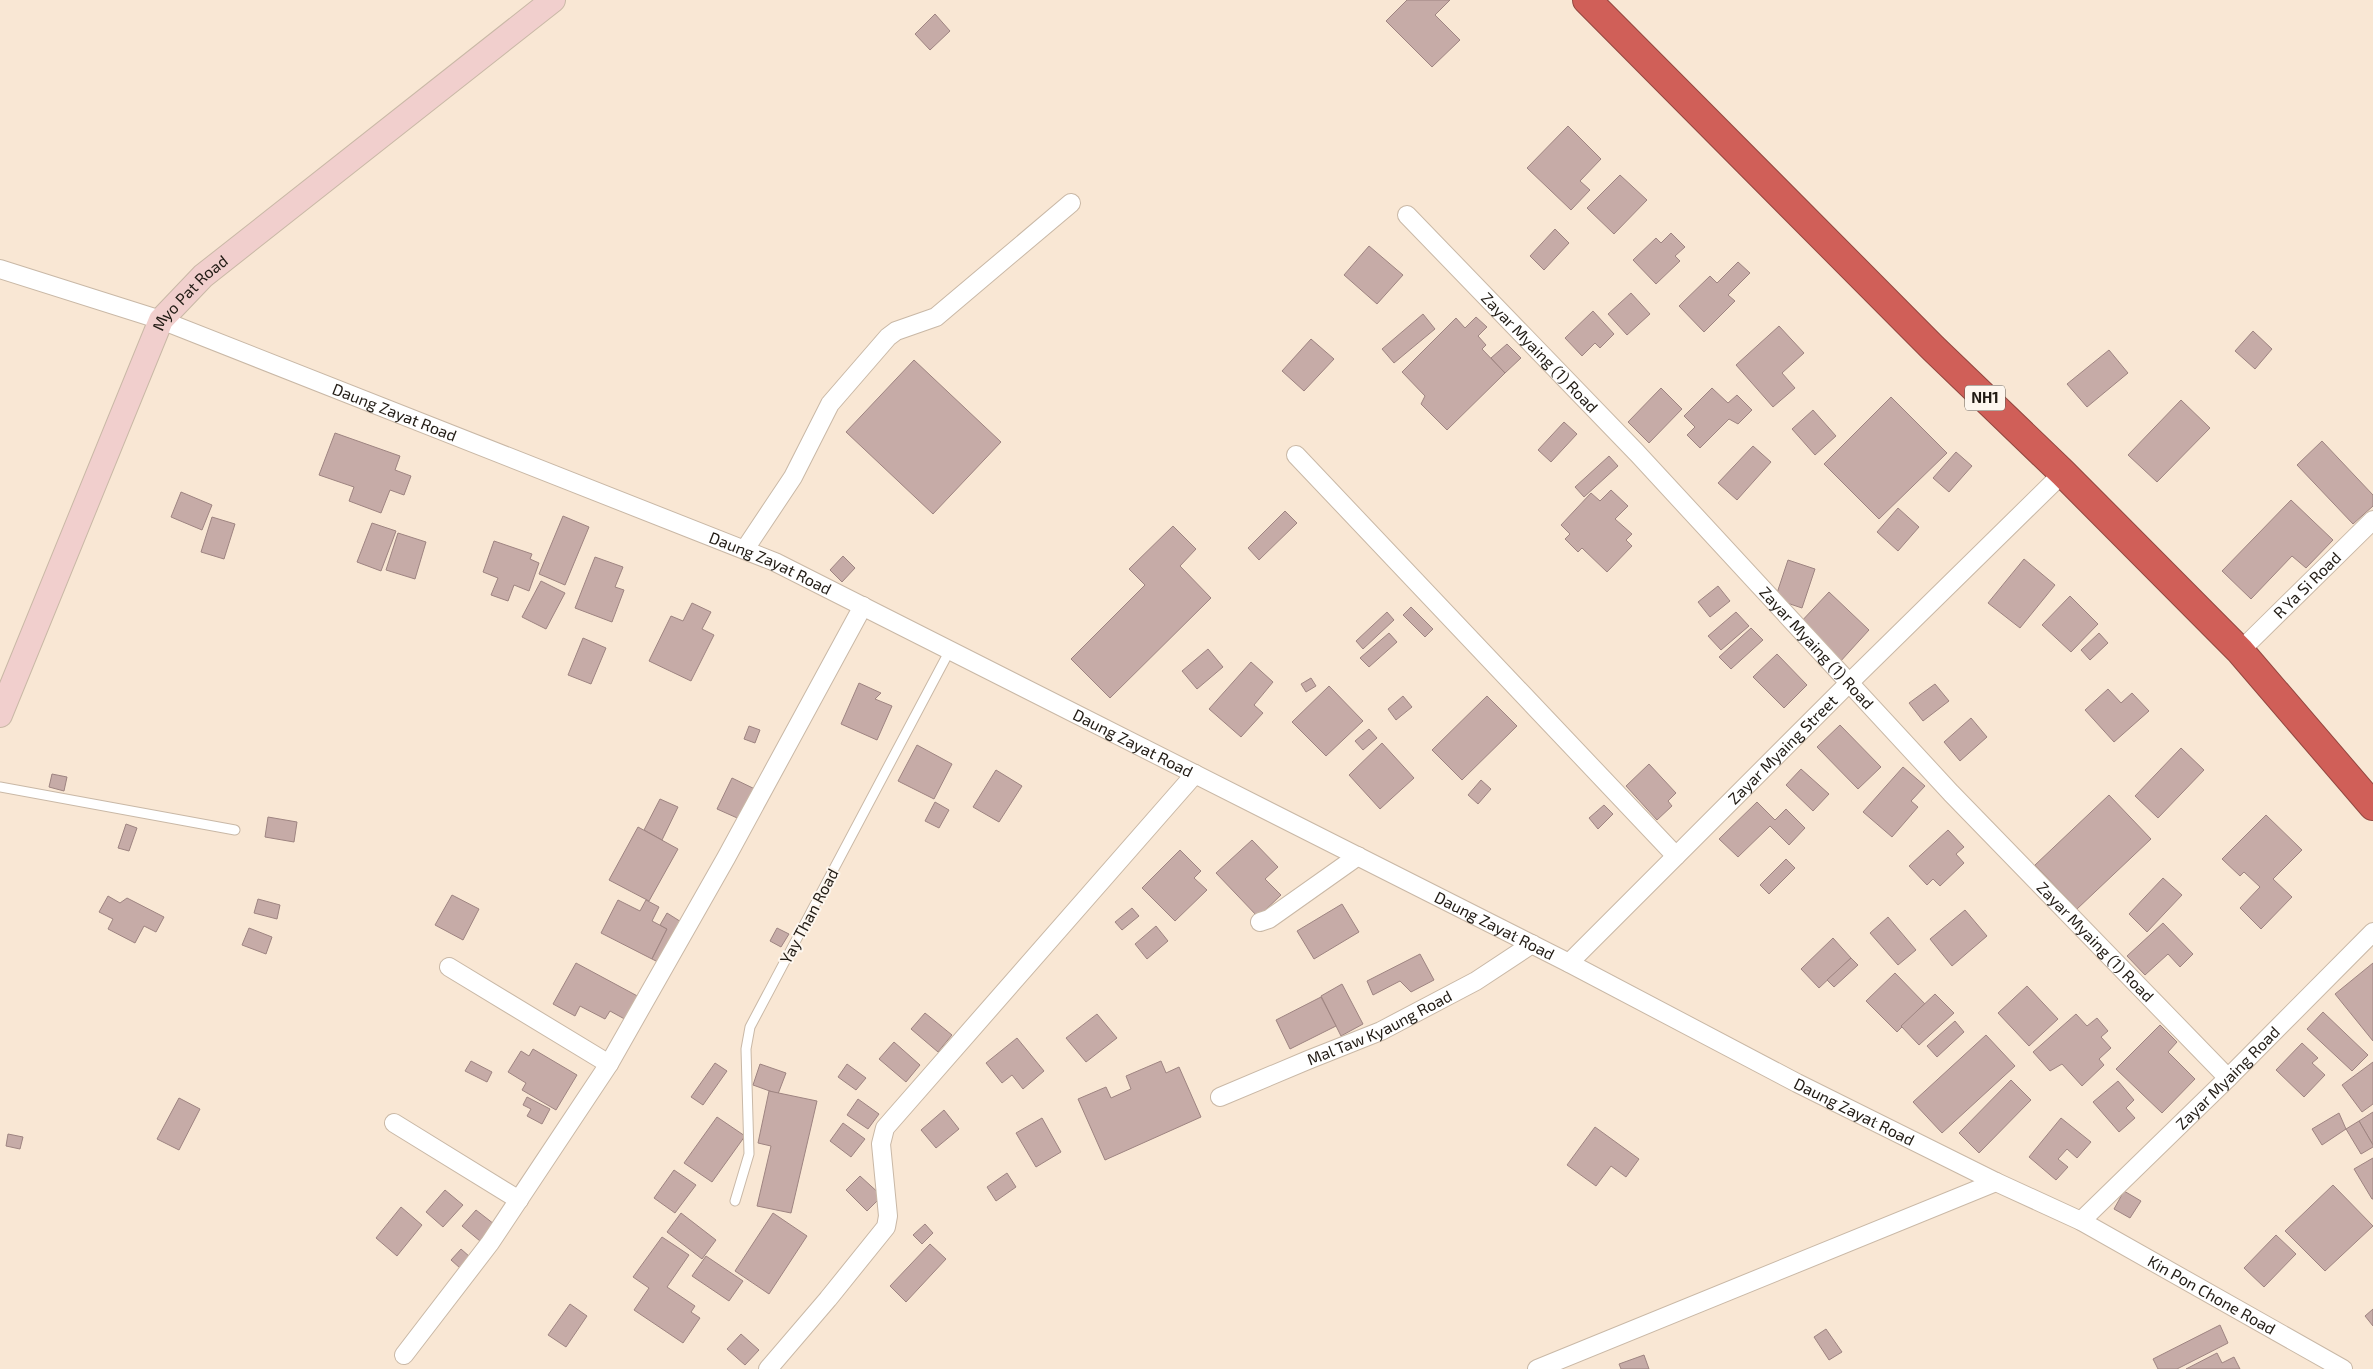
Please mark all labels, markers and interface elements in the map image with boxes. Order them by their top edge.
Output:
street label: Myo Pat Road [148,250,231,333]
street label: Zayar Myaing (1) Road [1478,288,1602,416]
street label: Daung Zayat Road [330,379,460,445]
road number: NH1 [1965,386,2005,410]
street label: Daung Zayat Road [707,527,835,598]
street label: R Ya Si Road [2269,547,2344,622]
street label: Zayar Myaing (1) Road [1756,582,1878,712]
street label: Zayar Myaing Street [1724,691,1841,808]
street label: Daung Zayat Road [1070,704,1196,781]
street label: Yay Than Road [775,865,842,967]
street label: Zayar Myaing (1) Road [2033,877,2158,1005]
street label: Daung Zayat Road [1432,887,1558,963]
street label: Mal Taw Kyaung Road [1304,985,1455,1068]
street label: Zayar Myaing Road [2171,1022,2283,1133]
street label: Daung Zayat Road [1791,1073,1918,1149]
street label: Kin Pon Chone Road [2145,1251,2279,1338]

